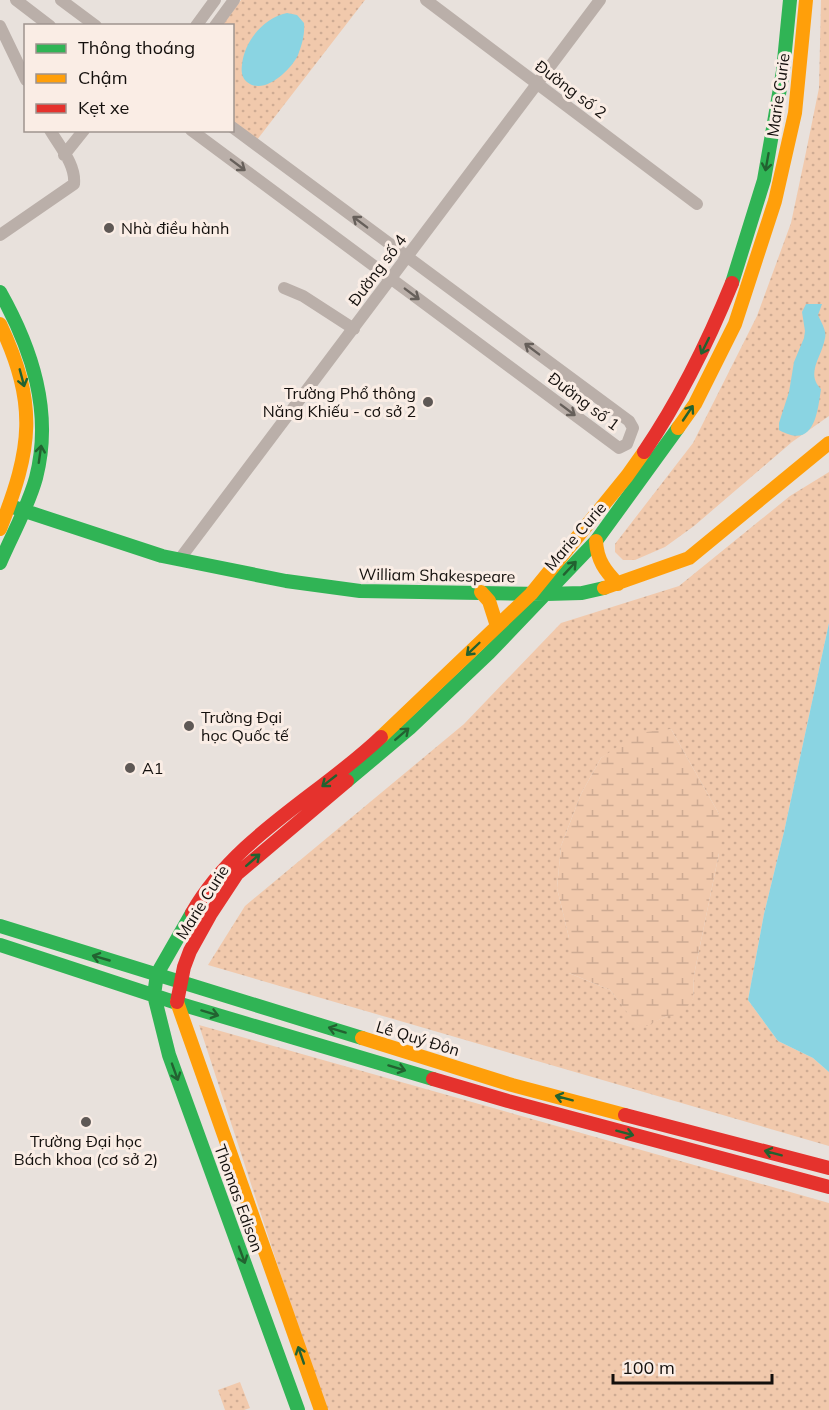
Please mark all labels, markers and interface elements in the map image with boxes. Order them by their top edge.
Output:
legend [24,24,234,132]
text: Thông thoáng [78,36,195,59]
street label: Marie Curie [762,52,794,138]
street label: Đường số 2 [531,56,611,122]
text: Chậm [78,66,127,89]
text: Kẹt xe [78,96,129,119]
one-way arrow [761,151,772,171]
one-way arrow [230,159,246,172]
one-way arrow [353,216,369,228]
place label: Nhà điều hành [121,218,229,238]
marker: Nhà điều hành [102,221,116,235]
street label: Đường số 4 [344,230,411,310]
one-way arrow [403,288,419,300]
one-way arrow [699,337,711,354]
one-way arrow [524,343,540,355]
one-way arrow [16,368,28,387]
street label: Đường số 1 [544,368,624,434]
place label: Trường Phổ thông Năng Khiếu - cơ sở 2 [263,383,416,421]
marker: Trường Phổ thông Năng Khiếu - cơ sở 2 [421,395,435,409]
one-way arrow [560,404,576,417]
one-way arrow [682,405,694,422]
one-way arrow [34,444,45,464]
street label: Marie Curie [540,498,610,574]
one-way arrow [563,561,577,576]
street label: William Shakespeare [358,564,516,586]
one-way arrow [465,642,480,656]
place label: Trường Đại học Quốc tế [201,707,289,745]
marker: Trường Đại học Quốc tế [182,719,196,733]
one-way arrow [394,728,410,741]
place label: A1 [142,758,163,778]
marker: A1 [123,761,137,775]
one-way arrow [322,774,338,787]
one-way arrow [245,853,260,867]
street label: Marie Curie [171,861,233,943]
one-way arrow [92,952,111,963]
one-way arrow [200,1008,219,1019]
street label: Lê Quý Đôn [374,1016,462,1060]
one-way arrow [328,1024,347,1035]
one-way arrow [171,1062,182,1080]
one-way arrow [387,1063,406,1074]
one-way arrow [554,1092,573,1104]
marker: Trường Đại học Bách khoa (cơ sở 2) [79,1115,93,1129]
one-way arrow [615,1127,634,1139]
place label: Trường Đại học Bách khoa (cơ sở 2) [14,1131,158,1169]
street label: Thomas Edison [210,1141,268,1255]
one-way arrow [763,1147,782,1158]
one-way arrow [237,1245,248,1264]
one-way arrow [295,1346,306,1365]
scale bar [613,1347,772,1385]
text: 100 m [622,1356,675,1379]

